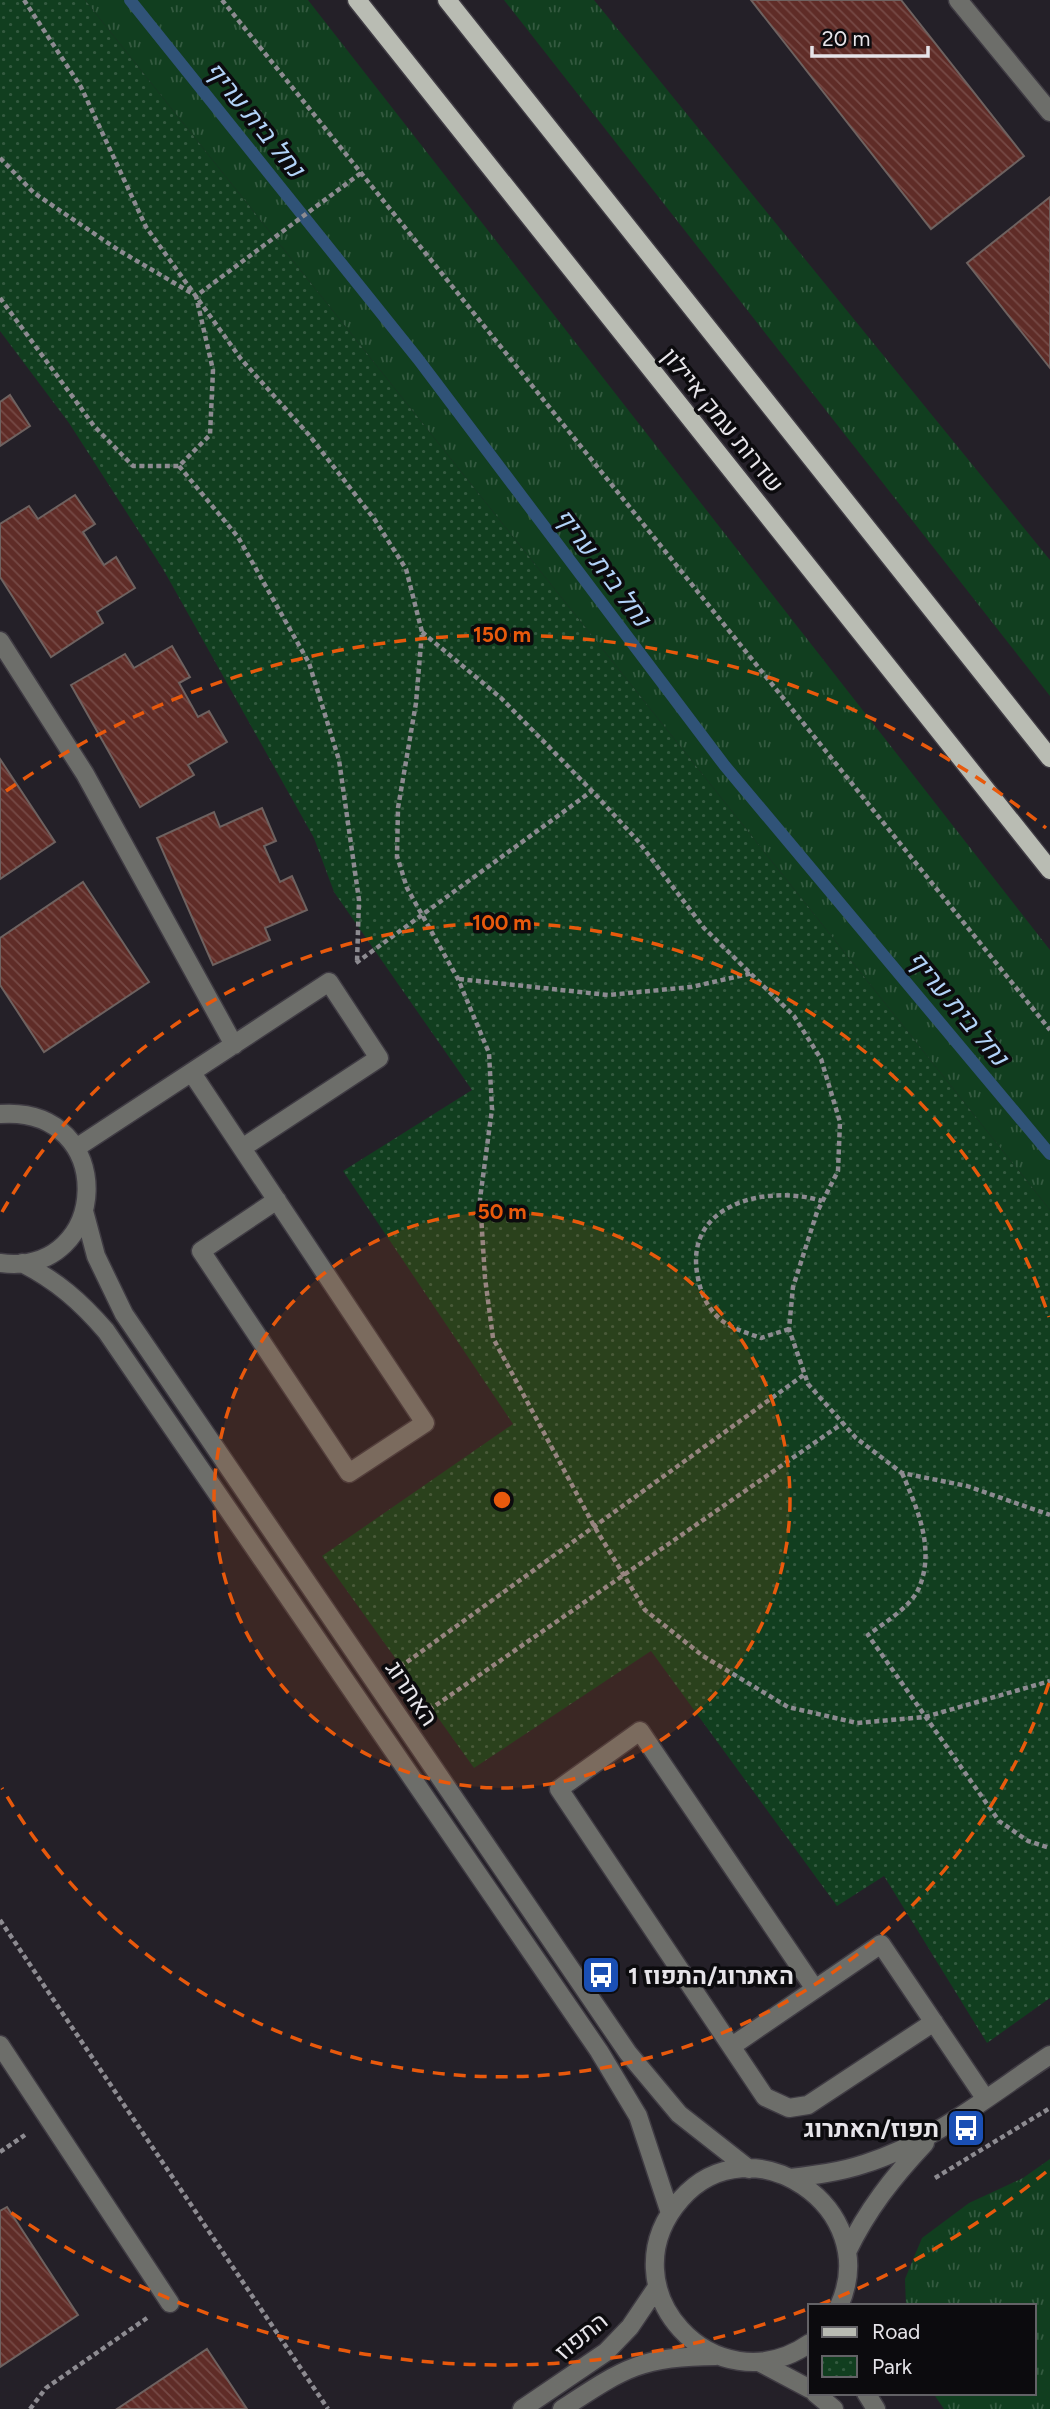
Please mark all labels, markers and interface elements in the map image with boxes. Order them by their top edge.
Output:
scale bar [812,14,928,58]
text: 20 m [822,26,870,51]
water label: נחל בית עריף [198,54,313,185]
street label: שדרות עמק איילון [656,342,790,498]
water label: נחל בית עריף [548,501,659,634]
text: 150 m [473,622,531,647]
text: 100 m [472,910,532,935]
water label: נחל בית עריף [901,944,1016,1073]
text: 50 m [477,1199,527,1224]
centre of rings [490,1488,514,1512]
street label: האתרוג [380,1655,444,1731]
bus stop icon: האתרוג/התפוז 1 [580,1954,622,1996]
place label: האתרוג/התפוז 1 [628,1961,794,1990]
bus stop icon: תפוז/האתרוג [945,2107,987,2149]
place label: תפוז/האתרוג [804,2114,939,2143]
legend [808,2304,1036,2395]
street label: התפוז [549,2306,613,2366]
text: Road [872,2319,920,2344]
text: Park [872,2354,913,2379]

